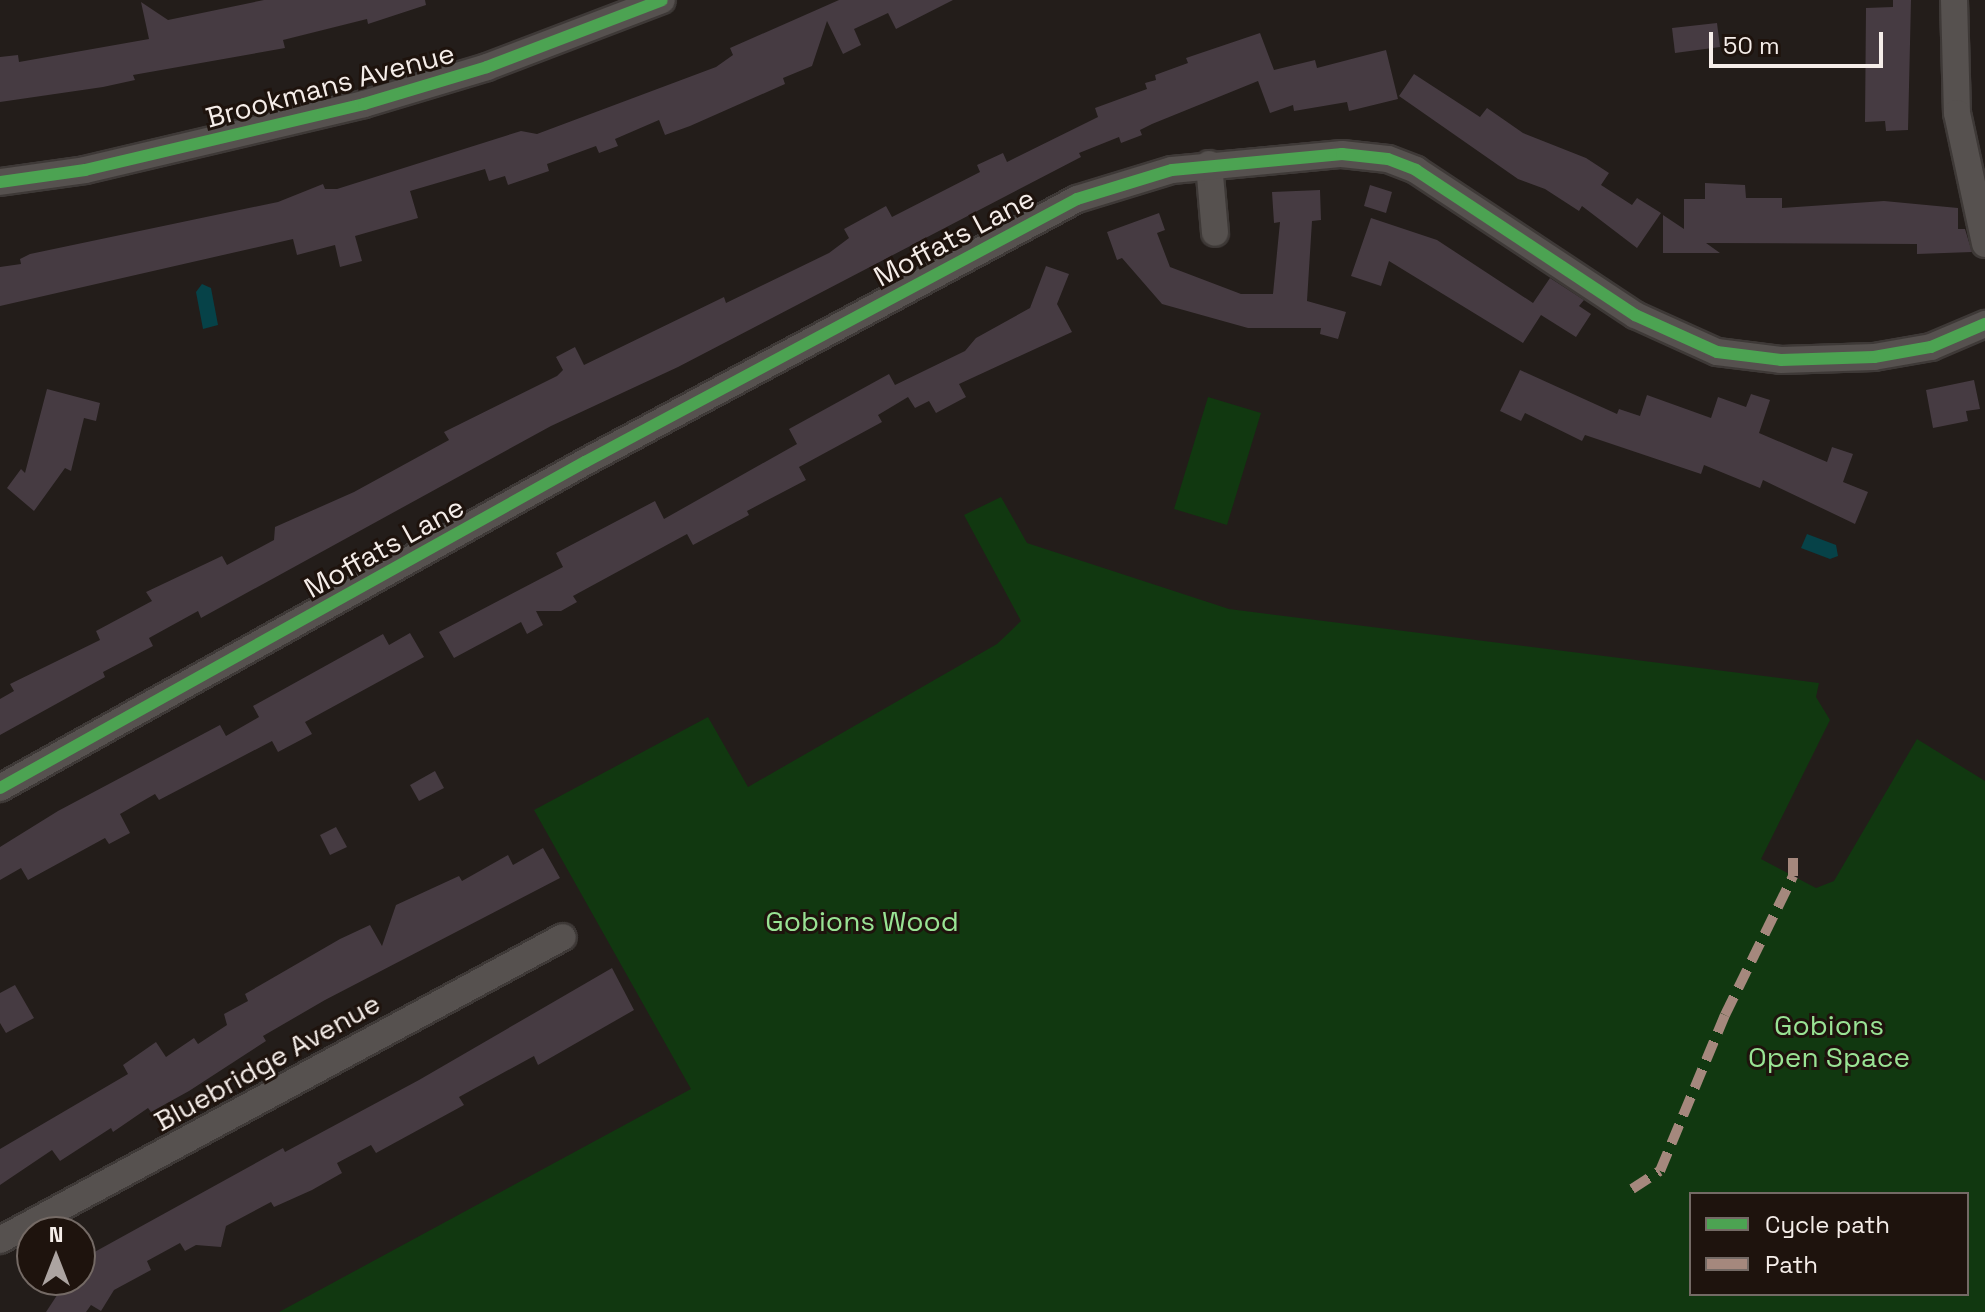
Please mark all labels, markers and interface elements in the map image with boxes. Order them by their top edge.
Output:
scale bar [1713,16,1887,66]
text: 50 m [1723,30,1780,61]
street label: Brookmans Avenue [202,36,458,134]
street label: Moffats Lane [868,181,1040,293]
street label: Moffats Lane [298,489,470,605]
park label: Gobions Wood [765,904,959,938]
street label: Bluebridge Avenue [148,986,386,1138]
park label: Gobions Open Space [1748,1008,1910,1074]
legend [1689,1192,1969,1296]
text: Cycle path [1765,1209,1890,1240]
north arrow [16,1216,96,1296]
text: N [49,1220,63,1248]
text: Path [1765,1249,1818,1280]

